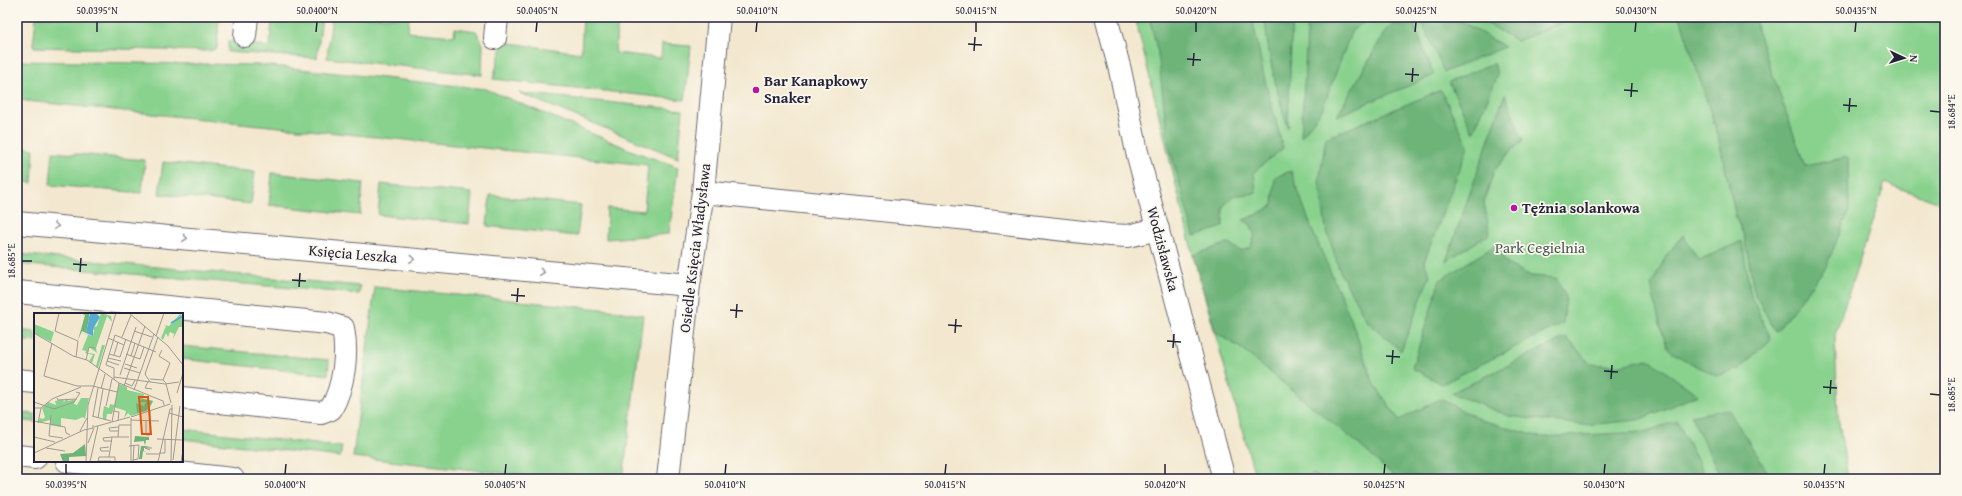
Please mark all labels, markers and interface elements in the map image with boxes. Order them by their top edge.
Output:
text: 50.0395°N [76,3,118,18]
text: 50.0400°N [296,3,338,18]
text: 50.0405°N [516,3,558,18]
text: 50.0410°N [736,3,778,18]
text: 50.0415°N [955,3,997,18]
text: 50.0420°N [1175,3,1217,18]
text: 50.0425°N [1395,3,1437,18]
text: 50.0430°N [1615,3,1657,18]
text: 50.0435°N [1835,3,1877,18]
north arrow [1884,38,1924,78]
text: N [1906,54,1922,64]
place label: Bar Kanapkowy Snaker [764,70,868,108]
marker: Bar Kanapkowy Snaker [751,85,761,95]
text: 18.684°E [1944,94,1959,130]
street label: Osiedle Księcia Władysława [674,162,715,334]
place label: Tężnia solankowa [1522,197,1640,218]
marker: Tężnia solankowa [1509,203,1519,213]
street label: Wodzisławska [1142,204,1185,294]
one-way arrow [53,222,59,231]
one-way arrow [182,234,188,243]
park label: Park Cegielnia [1495,237,1585,258]
street label: Księcia Leszka [308,239,398,268]
text: 18.685°E [4,243,19,279]
one-way arrow [409,255,415,264]
one-way arrow [539,267,545,276]
inset map [34,313,183,462]
text: 18.685°E [1944,377,1959,413]
text: 50.0395°N [45,477,87,492]
text: 50.0400°N [264,477,306,492]
text: 50.0405°N [484,477,526,492]
text: 50.0410°N [704,477,746,492]
text: 50.0415°N [924,477,966,492]
text: 50.0420°N [1144,477,1186,492]
text: 50.0425°N [1363,477,1405,492]
text: 50.0430°N [1583,477,1625,492]
text: 50.0435°N [1803,477,1845,492]

